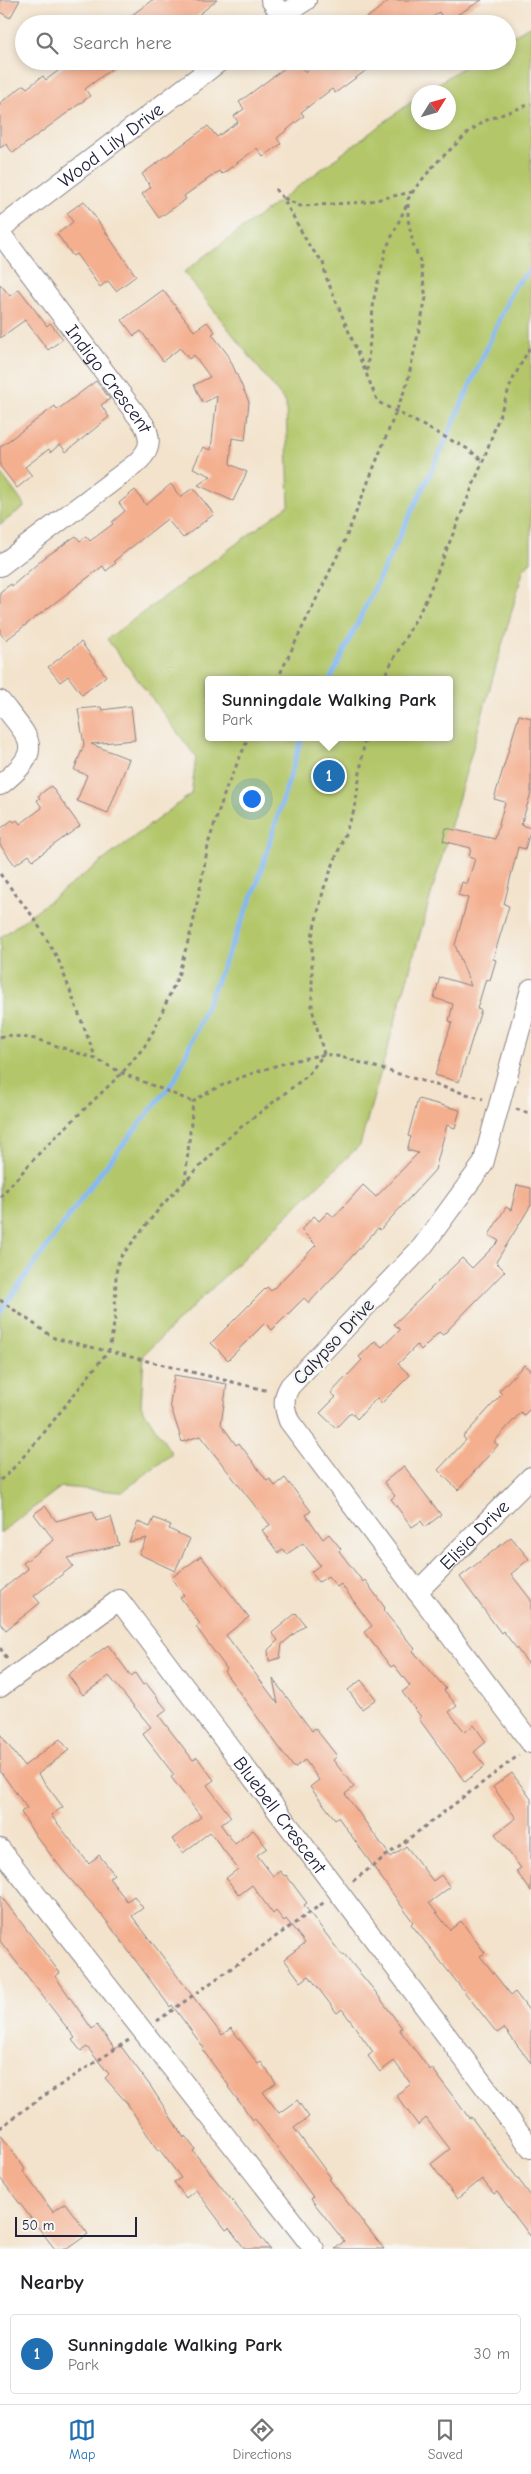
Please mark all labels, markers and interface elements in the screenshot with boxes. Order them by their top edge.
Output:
search box [15,15,516,70]
icon: search [33,29,61,57]
text: Search here [73,32,172,54]
north arrow [411,85,456,130]
street label: Wood Lily Drive [54,98,168,192]
street label: Indigo Crescent [61,321,157,436]
popup [205,676,453,741]
text: Sunningdale Walking Park [222,689,436,711]
text: Park [222,711,253,729]
pin: 1 [313,757,345,795]
your location [239,786,265,812]
street label: Calypso Drive [288,1294,379,1389]
street label: Elisia Drive [435,1496,514,1575]
street label: Bluebell Crescent [229,1753,331,1879]
scale bar [15,2214,138,2237]
text: 50 m [22,2217,54,2234]
text: Nearby [20,2270,84,2294]
text: Sunningdale Walking Park [68,2334,282,2356]
text: 1 [34,2345,40,2363]
text: 30 m [474,2345,510,2363]
text: Park [68,2356,99,2374]
tab: Map [68,2416,96,2463]
tab: Directions [232,2416,292,2463]
tab: Saved [428,2416,463,2463]

